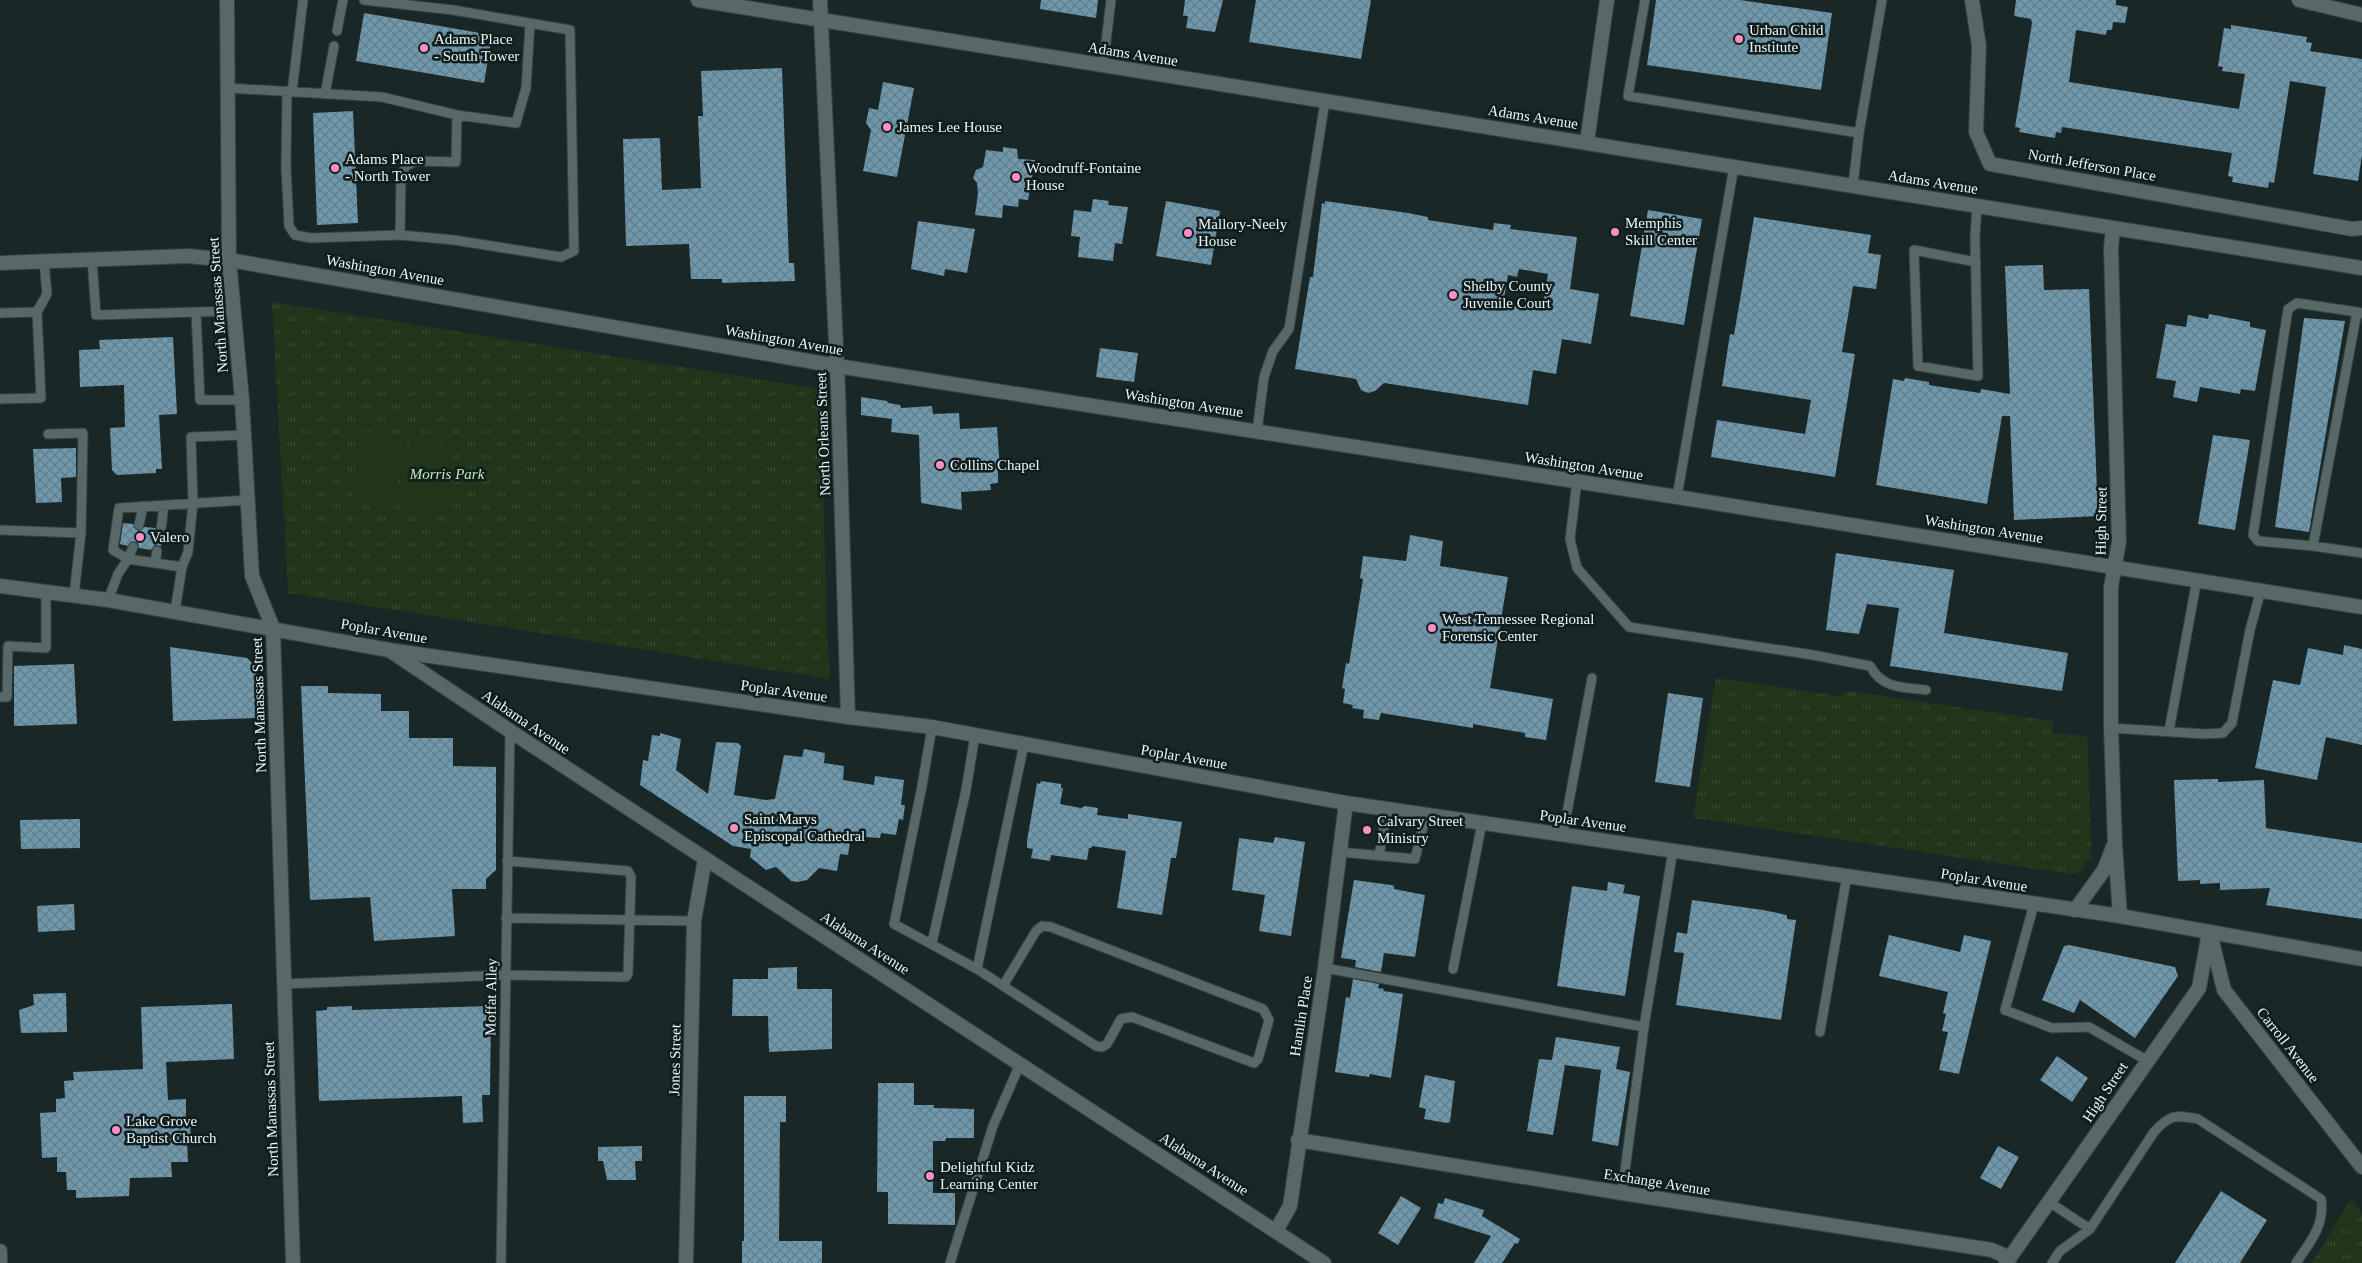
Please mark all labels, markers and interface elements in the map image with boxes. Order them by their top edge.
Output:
place label: Urban Child Institute [1749,22,1824,55]
place label: Adams Place - South Tower [434,31,519,64]
marker: Urban Child Institute [1733,33,1745,45]
street label: Adams Avenue [1087,39,1180,69]
marker: Adams Place - South Tower [418,42,430,54]
street label: Adams Avenue [1487,102,1580,132]
place label: James Lee House [897,119,1002,135]
marker: James Lee House [881,121,893,133]
street label: North Jefferson Place [2027,146,2158,184]
place label: Adams Place - North Tower [345,151,430,184]
place label: Woodruff-Fontaine House [1026,160,1142,193]
marker: Adams Place - North Tower [329,162,341,174]
street label: Adams Avenue [1887,167,1980,197]
marker: Woodruff-Fontaine House [1010,171,1022,183]
place label: Memphis Skill Center [1625,215,1697,248]
place label: Mallory-Neely House [1198,216,1288,249]
marker: Memphis Skill Center [1609,226,1621,238]
marker: Mallory-Neely House [1182,227,1194,239]
street label: North Manassas Street [205,236,231,373]
street label: Washington Avenue [325,252,446,288]
place label: Shelby County Juvenile Court [1463,278,1553,311]
marker: Shelby County Juvenile Court [1447,289,1459,301]
street label: Washington Avenue [724,322,845,358]
street label: North Orleans Street [813,371,833,496]
street label: Washington Avenue [1124,386,1245,420]
street label: Washington Avenue [1524,449,1645,483]
place label: Collins Chapel [950,457,1040,473]
marker: Collins Chapel [934,459,946,471]
park label: Morris Park [409,466,485,482]
street label: High Street [2092,486,2110,556]
street label: Washington Avenue [1924,512,2045,546]
place label: Valero [150,529,189,545]
marker: Valero [134,531,146,543]
place label: West Tennessee Regional Forensic Center [1442,611,1594,644]
street label: Poplar Avenue [339,616,429,647]
marker: West Tennessee Regional Forensic Center [1426,622,1438,634]
street label: North Manassas Street [249,636,269,773]
street label: Poplar Avenue [740,677,829,705]
street label: Alabama Avenue [479,687,573,758]
street label: Poplar Avenue [1139,742,1229,773]
street label: Poplar Avenue [1539,807,1628,835]
place label: Saint Marys Episcopal Cathedral [744,811,865,844]
place label: Calvary Street Ministry [1377,813,1464,846]
marker: Saint Marys Episcopal Cathedral [728,822,740,834]
marker: Calvary Street Ministry [1361,824,1373,836]
street label: Poplar Avenue [1939,865,2029,895]
street label: Alabama Avenue [818,908,913,978]
street label: Moffat Alley [482,958,500,1036]
street label: Hamlin Place [1287,974,1315,1057]
street label: Carroll Avenue [2254,1004,2323,1086]
street label: Jones Street [666,1023,684,1096]
street label: North Manassas Street [261,1040,281,1177]
street label: High Street [2079,1058,2131,1125]
place label: Lake Grove Baptist Church [126,1113,217,1146]
marker: Lake Grove Baptist Church [110,1124,122,1136]
street label: Alabama Avenue [1157,1129,1252,1199]
place label: Delightful Kidz Learning Center [940,1159,1038,1192]
street label: Exchange Avenue [1603,1166,1712,1198]
marker: Delightful Kidz Learning Center [924,1170,936,1182]

